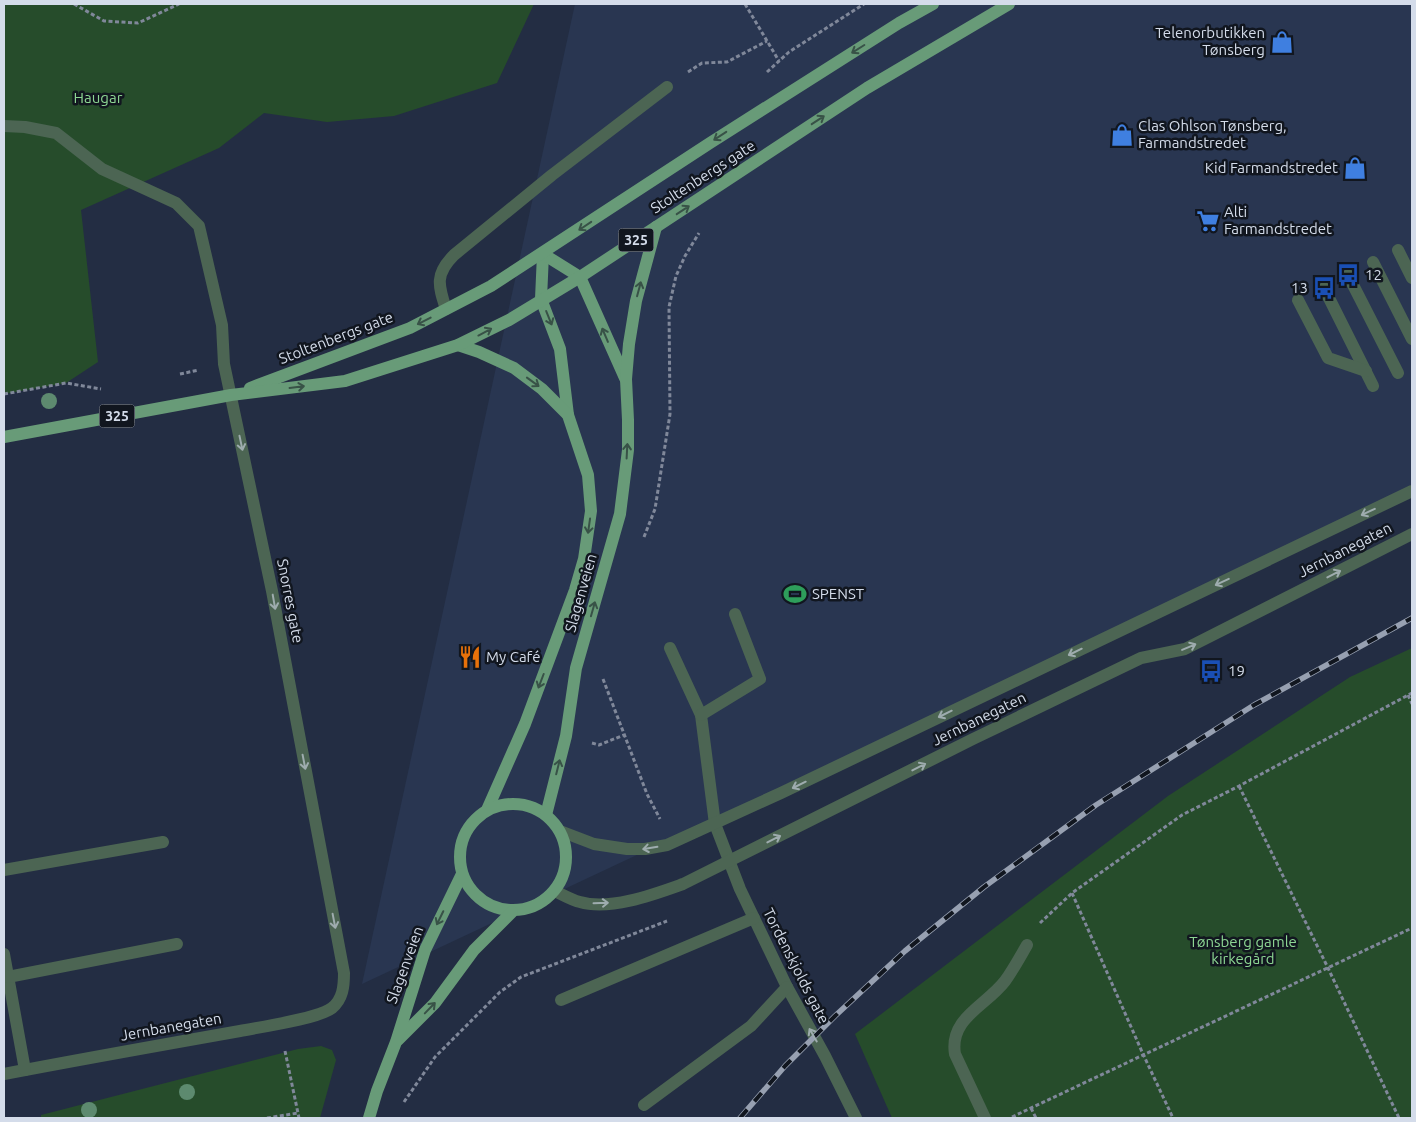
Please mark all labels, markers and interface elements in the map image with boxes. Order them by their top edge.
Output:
place label: Telenorbutikken Tønsberg [1155,24,1265,58]
shop icon: Telenorbutikken Tønsberg [1269,29,1295,55]
one-way arrow [851,45,865,55]
park label: Haugar [74,89,123,106]
one-way arrow [811,115,825,125]
place label: Clas Ohlson Tønsberg, Farmandstredet [1138,117,1287,151]
shop icon: Clas Ohlson Tønsberg, Farmandstredet [1109,122,1135,148]
one-way arrow [714,131,728,141]
street label: Stoltenbergs gate [647,137,758,217]
shop icon: Kid Farmandstredet [1342,155,1368,181]
place label: Kid Farmandstredet [1205,159,1338,176]
place label: Alti Farmandstredet [1224,203,1332,237]
one-way arrow [675,204,689,214]
supermarket icon: Alti Farmandstredet [1195,208,1221,234]
one-way arrow [578,221,592,231]
road number: 325 [618,228,654,252]
bus stop icon: 12 [1335,262,1361,288]
place label: 12 [1365,266,1382,283]
bus stop icon: 13 [1311,275,1337,301]
place label: 13 [1291,279,1308,296]
one-way arrow [635,282,645,298]
street label: Stoltenbergs gate [276,308,395,367]
one-way arrow [545,310,554,325]
one-way arrow [417,316,432,326]
one-way arrow [478,327,492,337]
one-way arrow [600,328,609,343]
one-way arrow [526,377,540,387]
one-way arrow [288,382,304,392]
road number: 325 [100,404,134,428]
one-way arrow [237,434,246,450]
one-way arrow [623,443,632,459]
one-way arrow [1361,508,1376,518]
one-way arrow [583,518,593,534]
street label: Jernbanegaten [1295,519,1394,580]
street label: Slagenveien [561,552,600,634]
street label: Snorres gate [274,557,307,644]
one-way arrow [1326,569,1341,578]
one-way arrow [1215,578,1230,587]
sports icon: SPENST [782,581,808,607]
place label: SPENST [812,585,865,602]
one-way arrow [270,594,280,610]
one-way arrow [589,601,599,617]
one-way arrow [1181,642,1196,651]
restaurant icon: My Café [457,644,483,670]
place label: My Café [486,648,541,665]
one-way arrow [1068,648,1083,657]
bus stop icon: 19 [1198,658,1224,684]
place label: 19 [1228,662,1245,679]
one-way arrow [536,673,545,688]
street label: Jernbanegaten [929,688,1028,749]
one-way arrow [938,710,953,720]
one-way arrow [300,753,309,769]
one-way arrow [554,760,563,776]
one-way arrow [911,762,926,771]
one-way arrow [792,780,807,790]
one-way arrow [766,834,781,844]
one-way arrow [642,843,658,853]
one-way arrow [593,899,609,908]
street label: Tordenskjolds gate [760,905,833,1026]
one-way arrow [435,910,445,925]
one-way arrow [330,913,339,929]
street label: Slagenveien [383,924,426,1006]
park label: Tønsberg gamle kirkegård [1189,933,1297,967]
one-way arrow [424,1001,436,1014]
street label: Jernbanegaten [119,1009,223,1044]
one-way arrow [807,1028,817,1043]

